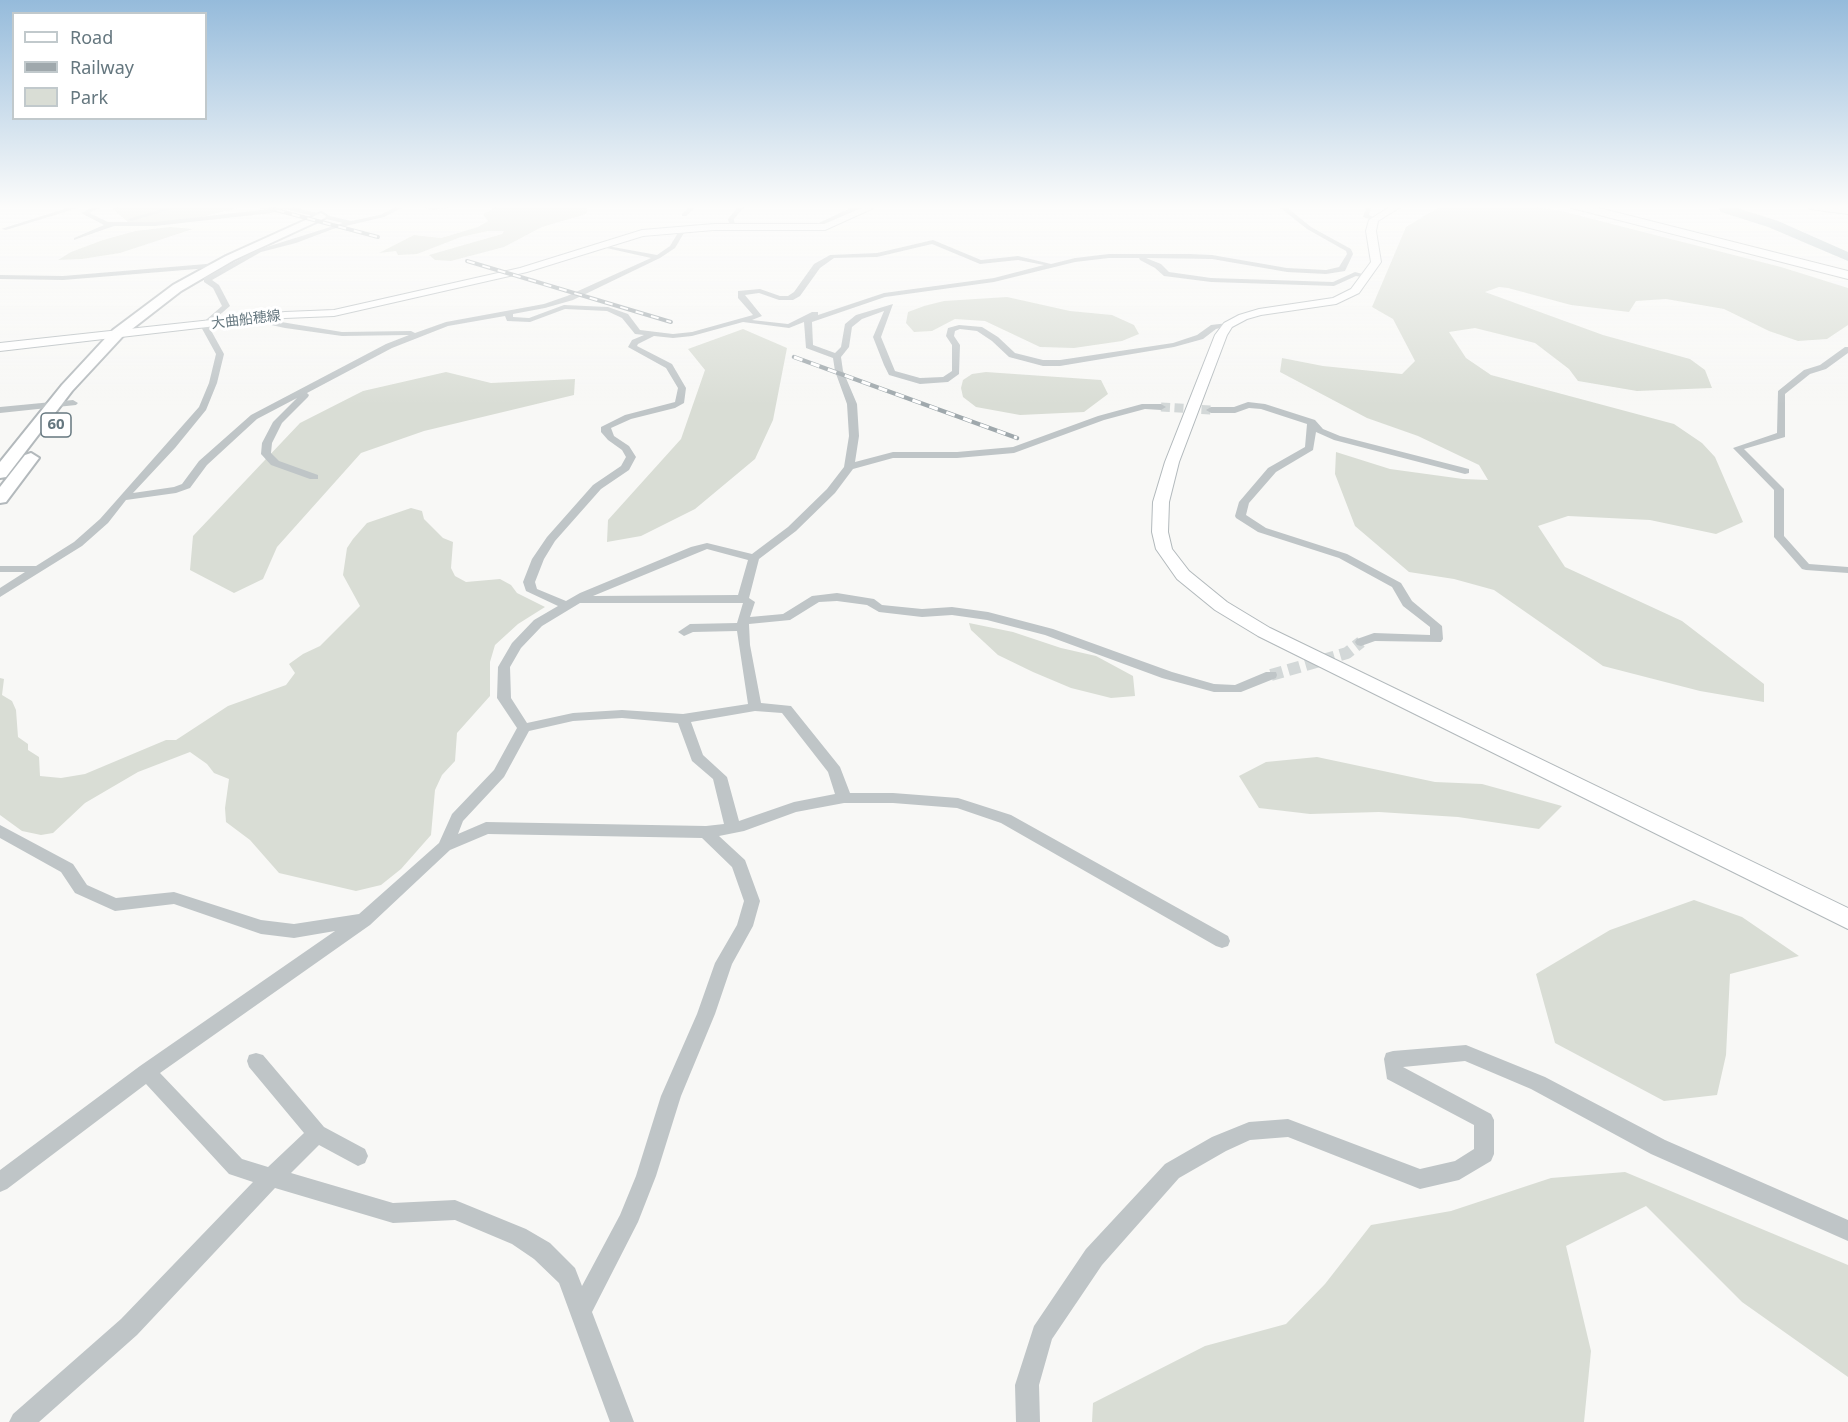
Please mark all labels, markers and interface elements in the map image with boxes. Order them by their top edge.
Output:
legend [12,12,207,120]
text: Road [70,25,113,49]
text: Railway [70,55,134,79]
text: Park [70,85,108,109]
street label: 大曲船穂線 [210,307,282,333]
road number: 60 [41,413,71,437]

